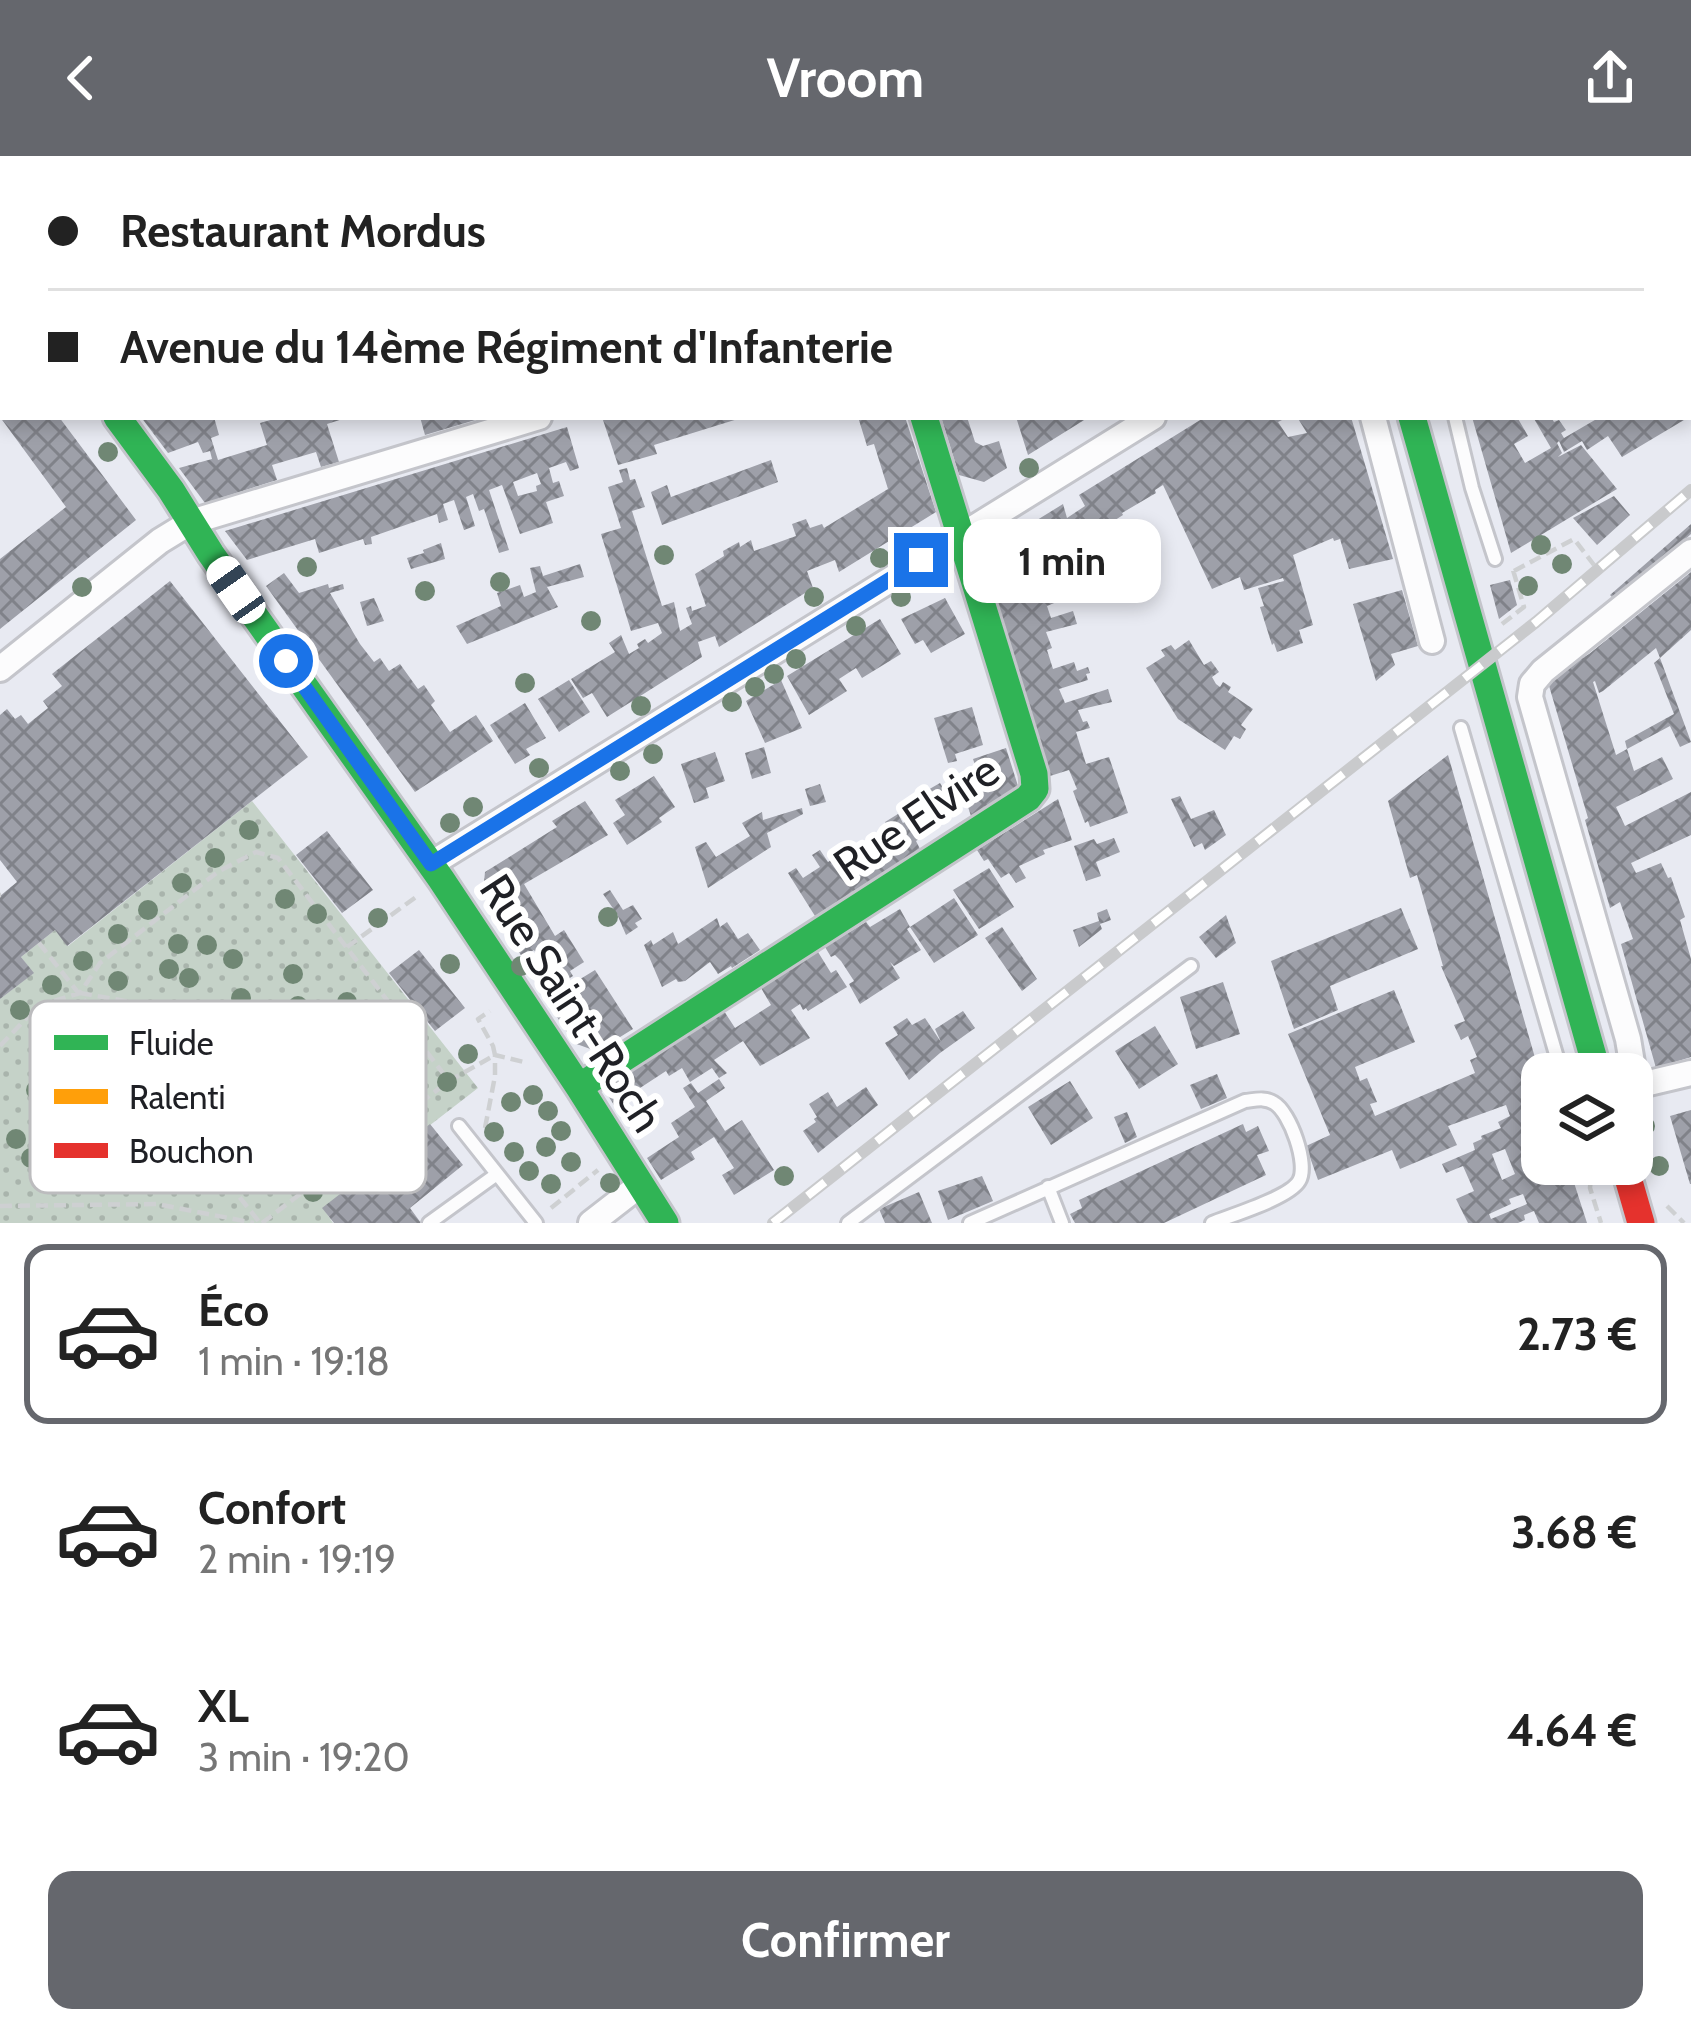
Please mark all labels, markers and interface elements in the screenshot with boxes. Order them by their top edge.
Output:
icon: back [48,45,114,111]
text: Vroom [767,45,924,111]
icon: share [1577,45,1643,111]
text: Restaurant Mordus [120,204,486,258]
text: Avenue du 14ème Régiment d'Infanterie [120,320,893,374]
callout: 1 min [963,518,1161,602]
route end [894,533,948,587]
text: 1 min [1018,537,1106,585]
car [201,550,271,630]
route start [259,634,313,688]
street label: Rue Elvire [823,742,1009,892]
street label: Rue Saint-Roch [469,864,675,1142]
legend [30,1001,426,1193]
text: Fluide [129,1023,214,1063]
map controls [1521,1053,1653,1185]
button: layers [1521,1053,1653,1185]
text: Ralenti [129,1077,225,1117]
text: Bouchon [129,1131,254,1171]
icon: car [54,1280,162,1388]
text: Éco [198,1283,269,1337]
text: 2.73 € [1517,1307,1637,1361]
text: 1 min · 19:18 [198,1337,390,1385]
icon: car [54,1478,162,1586]
text: Confort [198,1481,346,1535]
text: 3.68 € [1511,1505,1637,1559]
text: 2 min · 19:19 [198,1535,396,1583]
icon: car [54,1676,162,1784]
text: XL [198,1679,249,1733]
text: 4.64 € [1507,1703,1637,1757]
text: 3 min · 19:20 [198,1733,410,1781]
button: Confirmer [48,1871,1643,2009]

